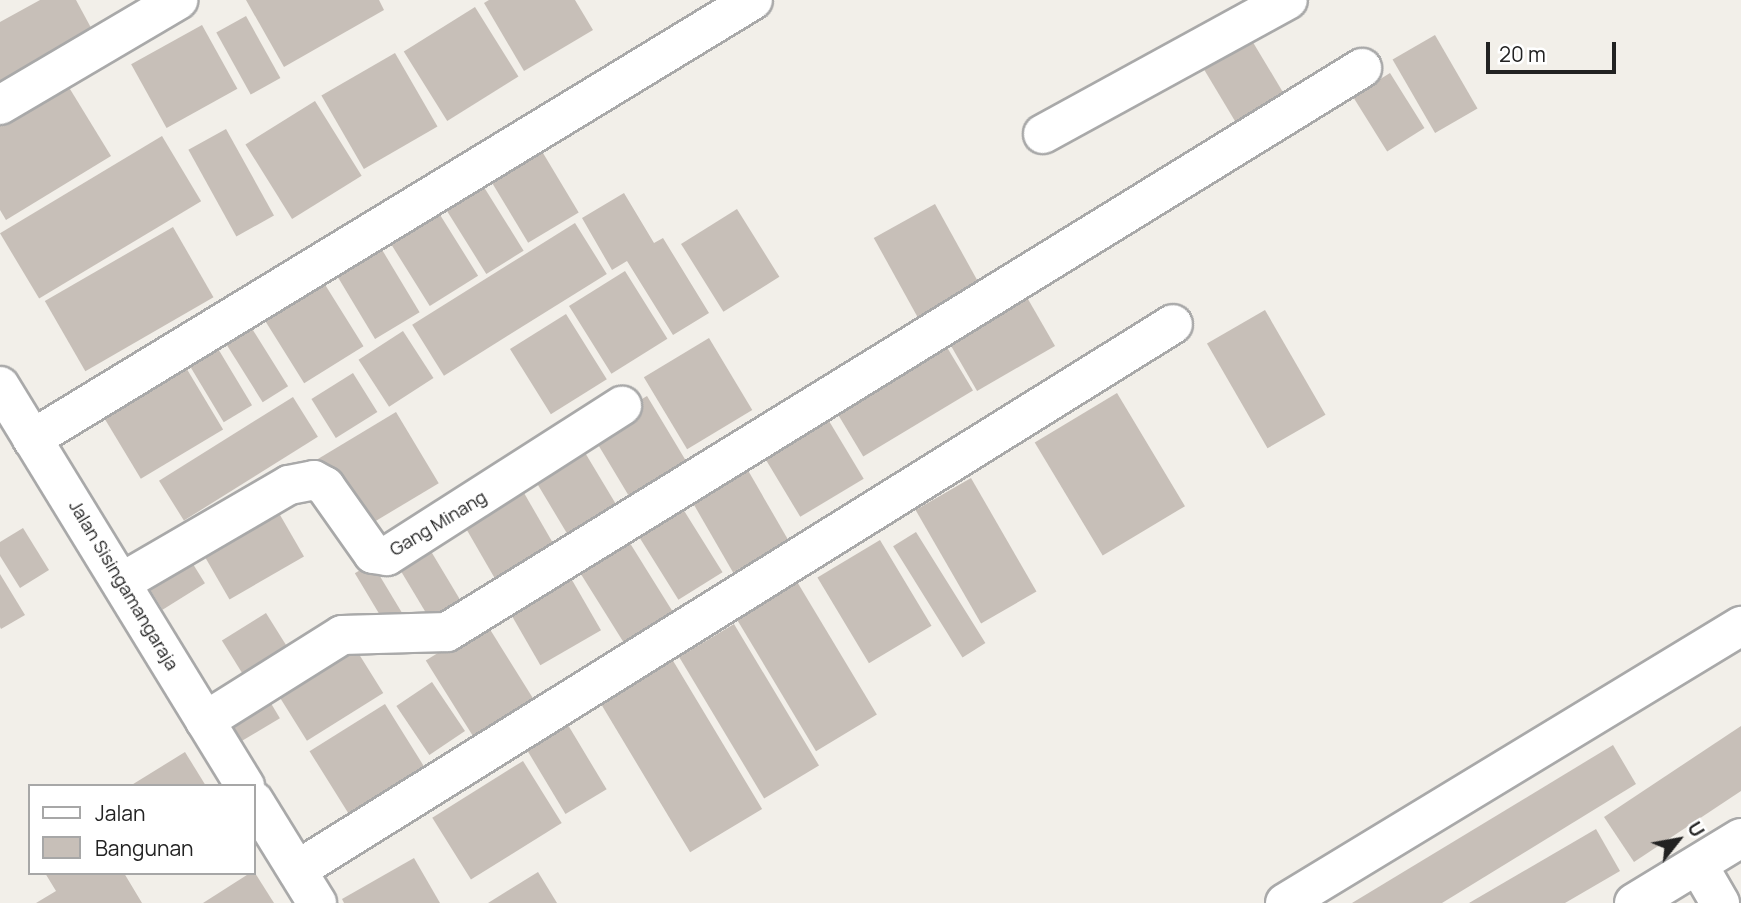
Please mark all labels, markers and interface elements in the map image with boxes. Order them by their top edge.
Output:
scale bar [1489,28,1618,72]
text: 20 m [1499,40,1546,68]
street label: Gang Minang [386,486,490,560]
street label: Jalan Sisingamangaraja [65,496,183,674]
legend [28,784,256,875]
text: Jalan [95,799,145,827]
north arrow [1643,805,1713,875]
text: U [1681,817,1711,842]
text: Bangunan [95,834,194,862]

